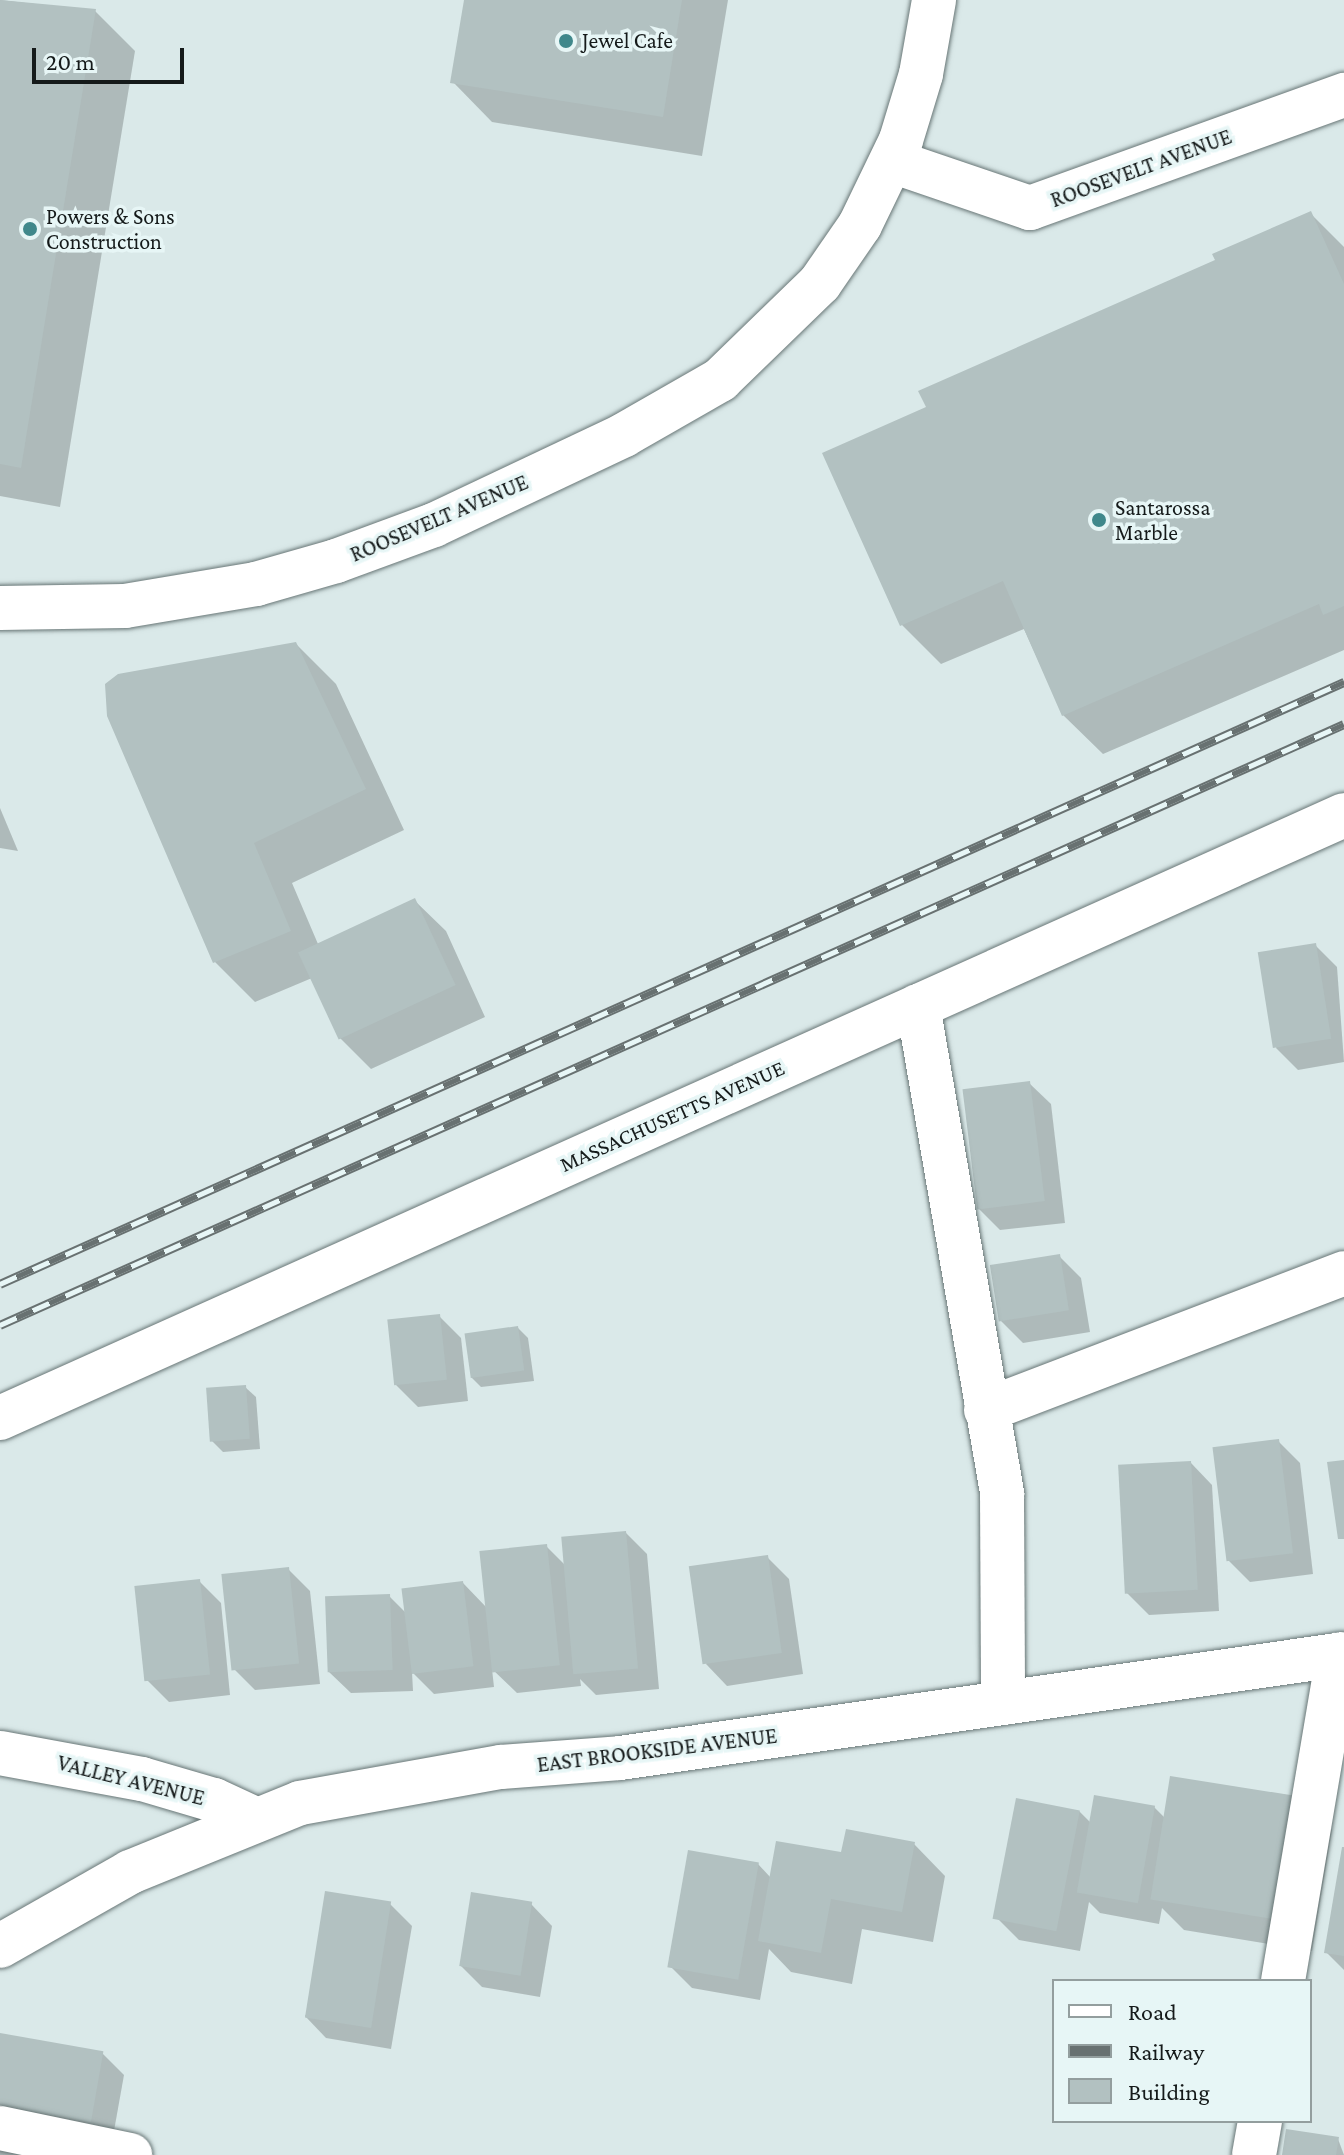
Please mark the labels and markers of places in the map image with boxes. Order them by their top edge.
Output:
place label: Jewel Cafe [582,28,673,54]
marker: Jewel Cafe [557,32,575,50]
place label: Powers & Sons Construction [46,203,175,254]
marker: Powers & Sons Construction [21,220,39,238]
place label: Santarossa Marble [1115,494,1210,546]
marker: Santarossa Marble [1090,511,1108,529]

